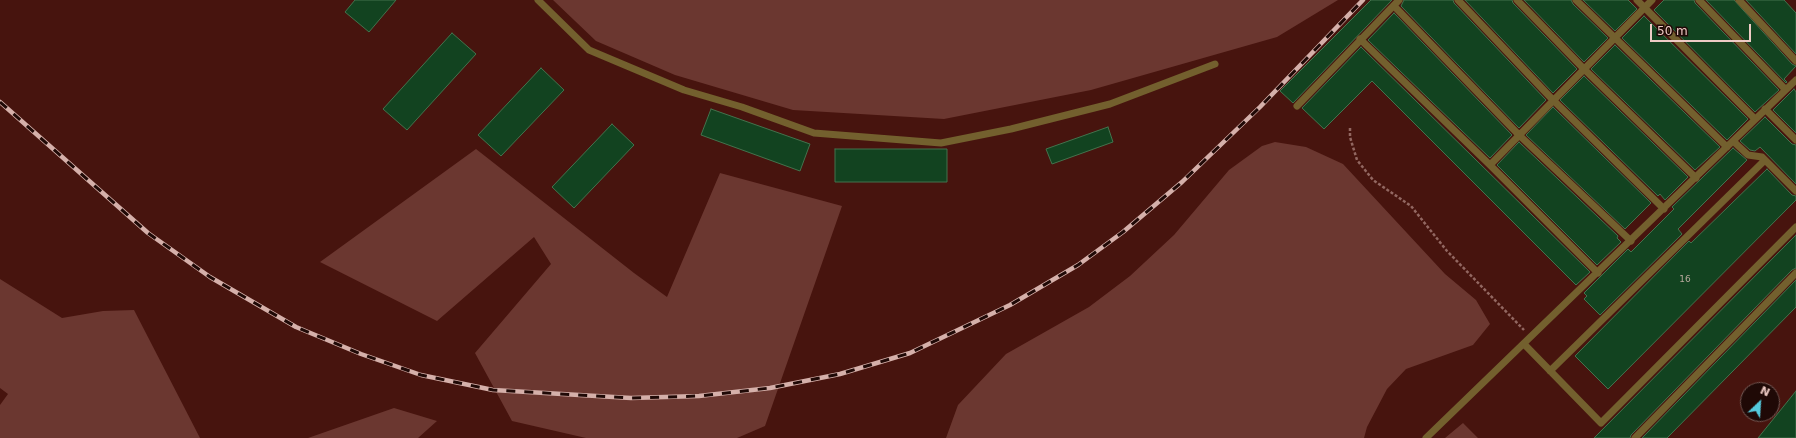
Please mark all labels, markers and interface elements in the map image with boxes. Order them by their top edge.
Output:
scale bar [1652,16,1753,42]
text: 50 m [1657,24,1688,38]
house number: 16 [1679,275,1691,285]
north arrow [1740,382,1780,422]
text: N [1758,384,1772,399]

